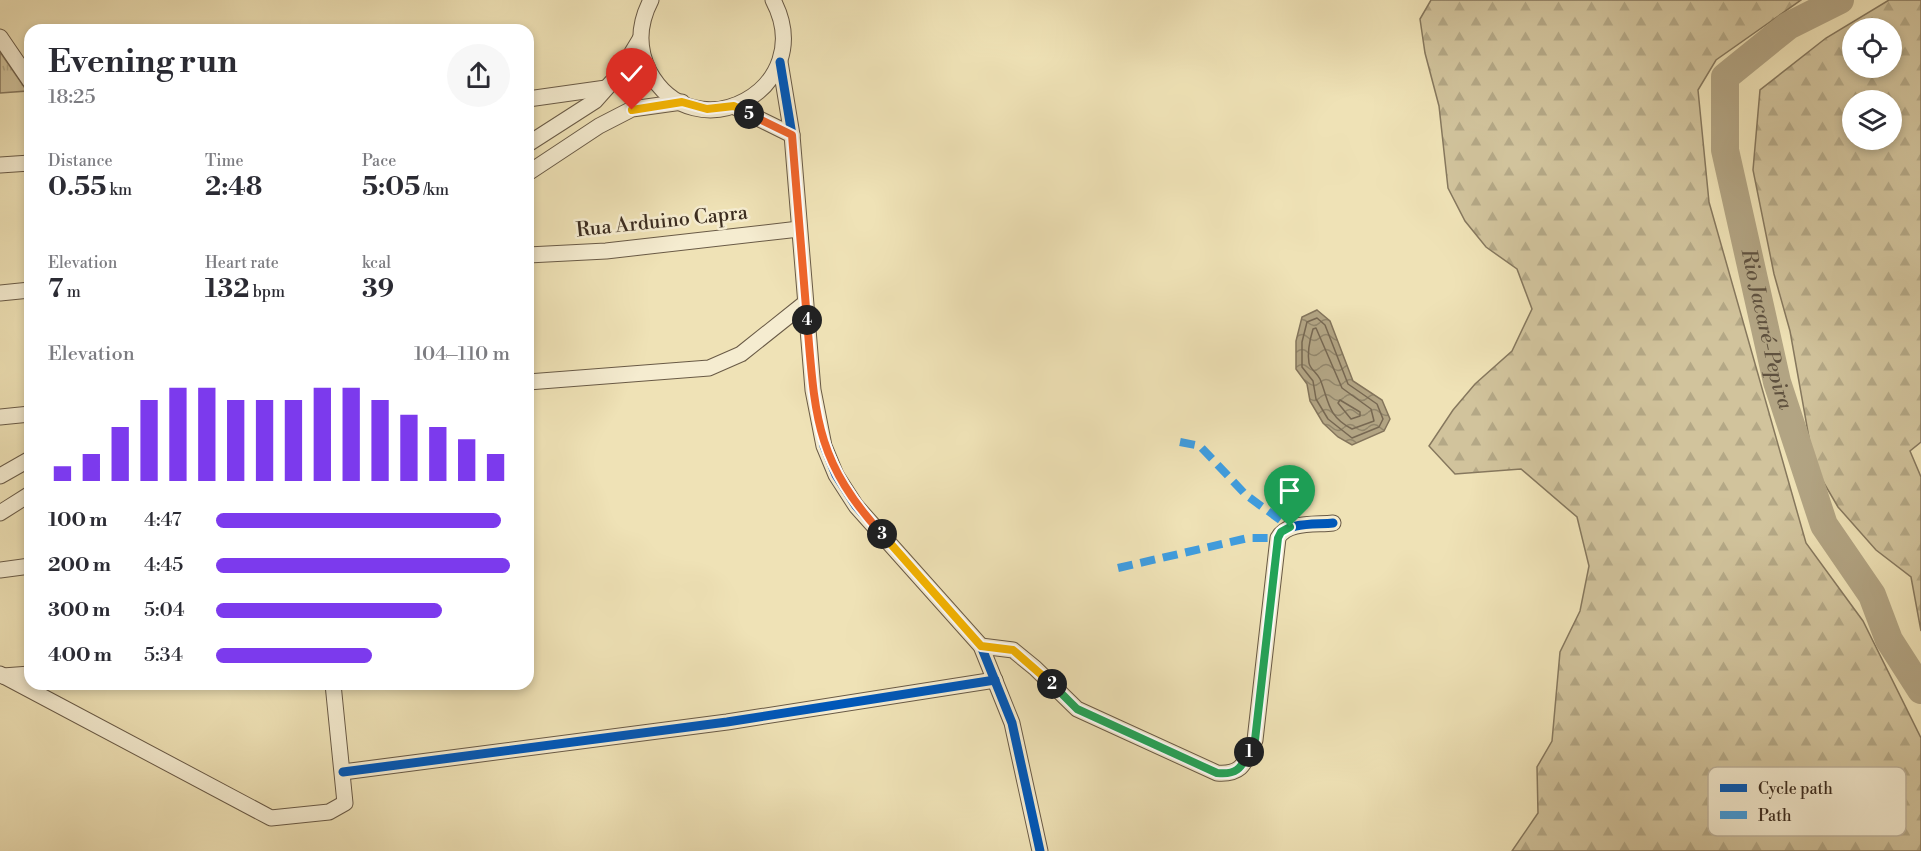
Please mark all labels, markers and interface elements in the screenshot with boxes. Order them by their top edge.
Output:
map controls [1842,18,1902,150]
button: locate [1842,18,1902,78]
text: Evening run [48,42,237,83]
button: share [447,44,510,107]
pin [606,48,657,110]
icon: check [615,57,648,90]
text: 18:25 [48,85,95,110]
button: layers [1842,90,1902,150]
pin: 5 [734,99,764,129]
text: 5 [744,104,754,124]
text: Distance [48,151,113,171]
text: Time [205,151,244,171]
text: Pace [362,151,396,171]
text: 0.55 [48,171,106,203]
text: 2:48 [205,171,262,203]
text: 5:05 [362,171,420,203]
text: km [106,180,132,200]
text: /km [420,180,449,200]
street label: Rua Arduino Capra [575,200,750,243]
water label: Rio Jacaré-Pepira [1734,245,1798,413]
text: Elevation [48,253,117,273]
text: Heart rate [205,253,279,273]
text: kcal [362,253,391,273]
text: 7 [48,273,63,305]
text: 132 [205,273,249,305]
text: 39 [362,273,394,305]
text: m [63,282,81,302]
text: bpm [249,282,285,302]
pin: 4 [792,305,822,335]
text: 4 [802,310,812,330]
text: Elevation [48,342,135,367]
text: 104–110 m [414,342,510,367]
pin [1264,465,1315,527]
icon: arrive [1273,474,1306,507]
text: 100 m [48,508,107,533]
text: 4:47 [144,508,182,533]
pin: 3 [867,519,897,549]
text: 3 [877,524,887,544]
text: 200 m [48,553,111,578]
text: 4:45 [144,553,183,578]
text: 300 m [48,598,111,623]
text: 5:04 [144,598,185,623]
text: 400 m [48,643,112,668]
text: 5:34 [144,643,183,668]
pin: 2 [1037,669,1067,699]
text: 2 [1047,674,1057,694]
pin: 1 [1234,737,1264,767]
text: 1 [1245,742,1253,762]
legend [1708,767,1906,836]
text: Cycle path [1758,779,1833,799]
text: Path [1758,806,1792,826]

